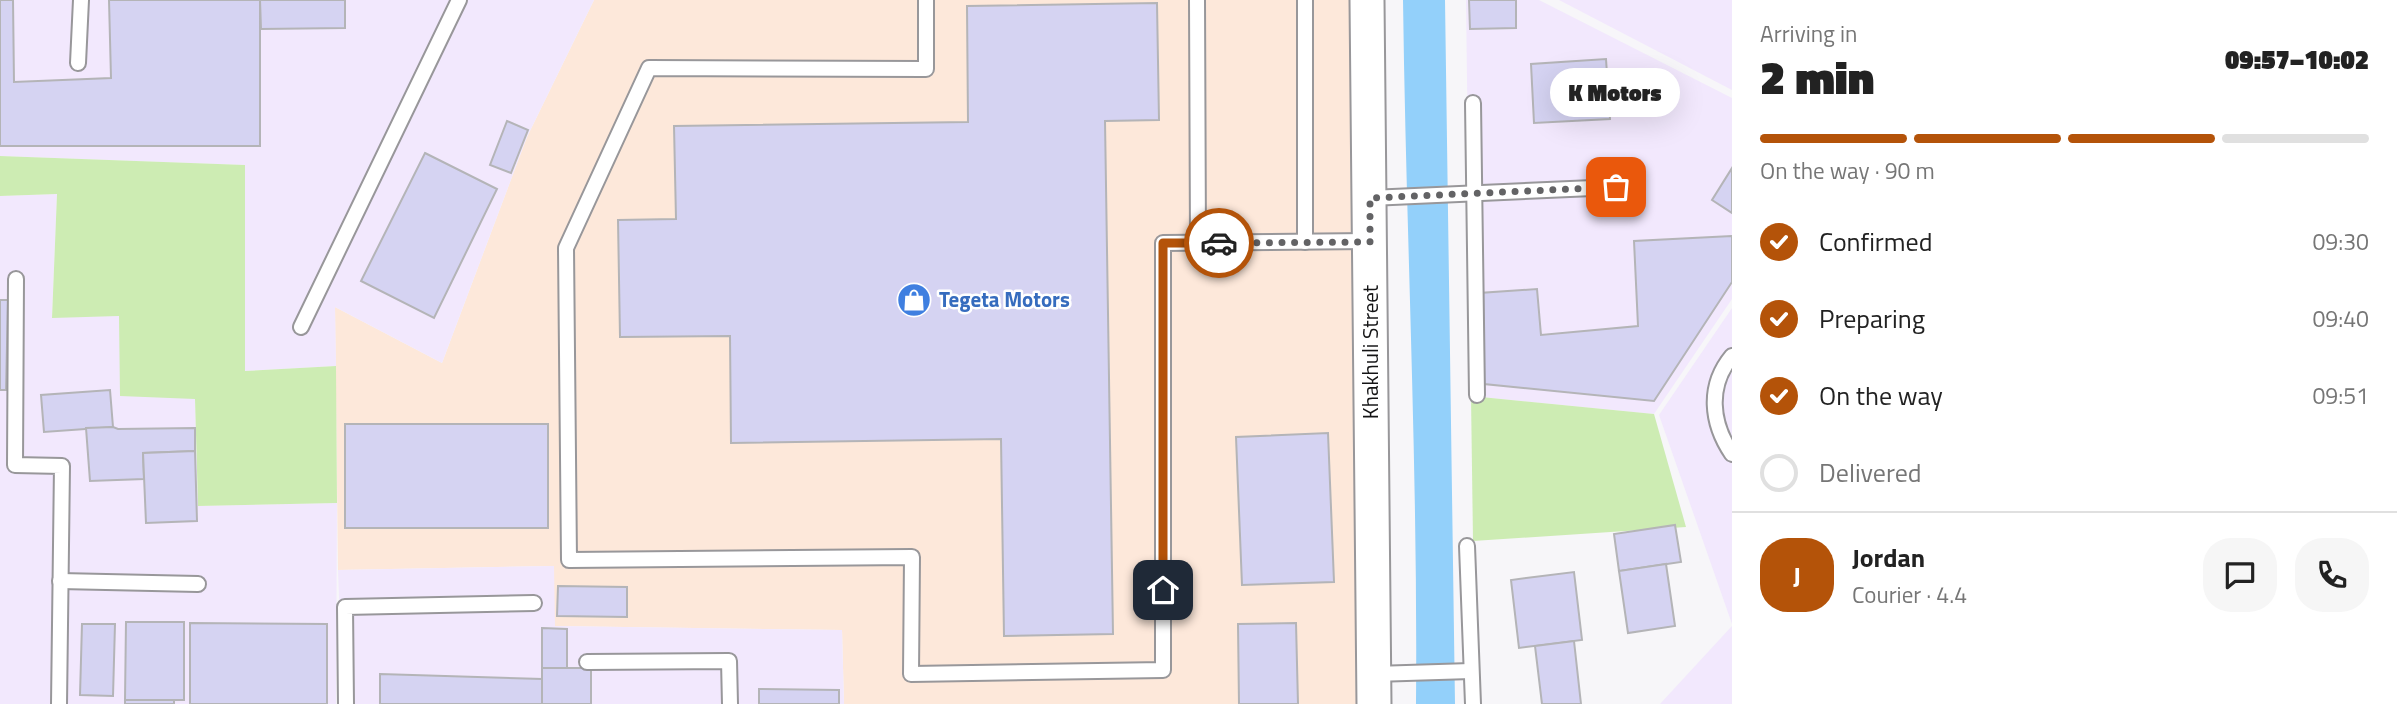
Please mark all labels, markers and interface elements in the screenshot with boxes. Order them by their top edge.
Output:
text: Arriving in [1760,16,1857,51]
text: 09:57–10:02 [2225,40,2369,79]
text: 2 min [1760,42,1874,112]
callout: K Motors [1551,68,1681,117]
text: K Motors [1569,75,1661,110]
text: On the way · 90 m [1760,153,1935,188]
pin [1586,157,1646,217]
icon: bag [1597,168,1635,206]
courier [1184,208,1254,278]
text: Confirmed [1819,222,1933,261]
icon: check [1760,223,1798,261]
icon: car [1200,224,1238,262]
text: 09:30 [2312,224,2369,259]
shop icon: Tegeta Motors [895,281,933,319]
place label: Tegeta Motors [939,283,1070,315]
street label: Khakhuli Street [1354,284,1386,419]
text: Preparing [1819,299,1925,338]
icon: check [1760,300,1798,338]
text: 09:40 [2312,301,2369,336]
text: On the way [1819,376,1943,415]
icon: check [1760,377,1798,415]
text: 09:51 [2312,378,2369,413]
text: Delivered [1819,453,1922,492]
text: Jordan [1852,538,1925,577]
button: chat [2203,538,2277,612]
button: phone [2295,538,2369,612]
text: J [1793,556,1801,595]
pin [1133,560,1193,620]
icon: home [1144,571,1182,609]
text: Courier · 4.4 [1852,577,1967,612]

